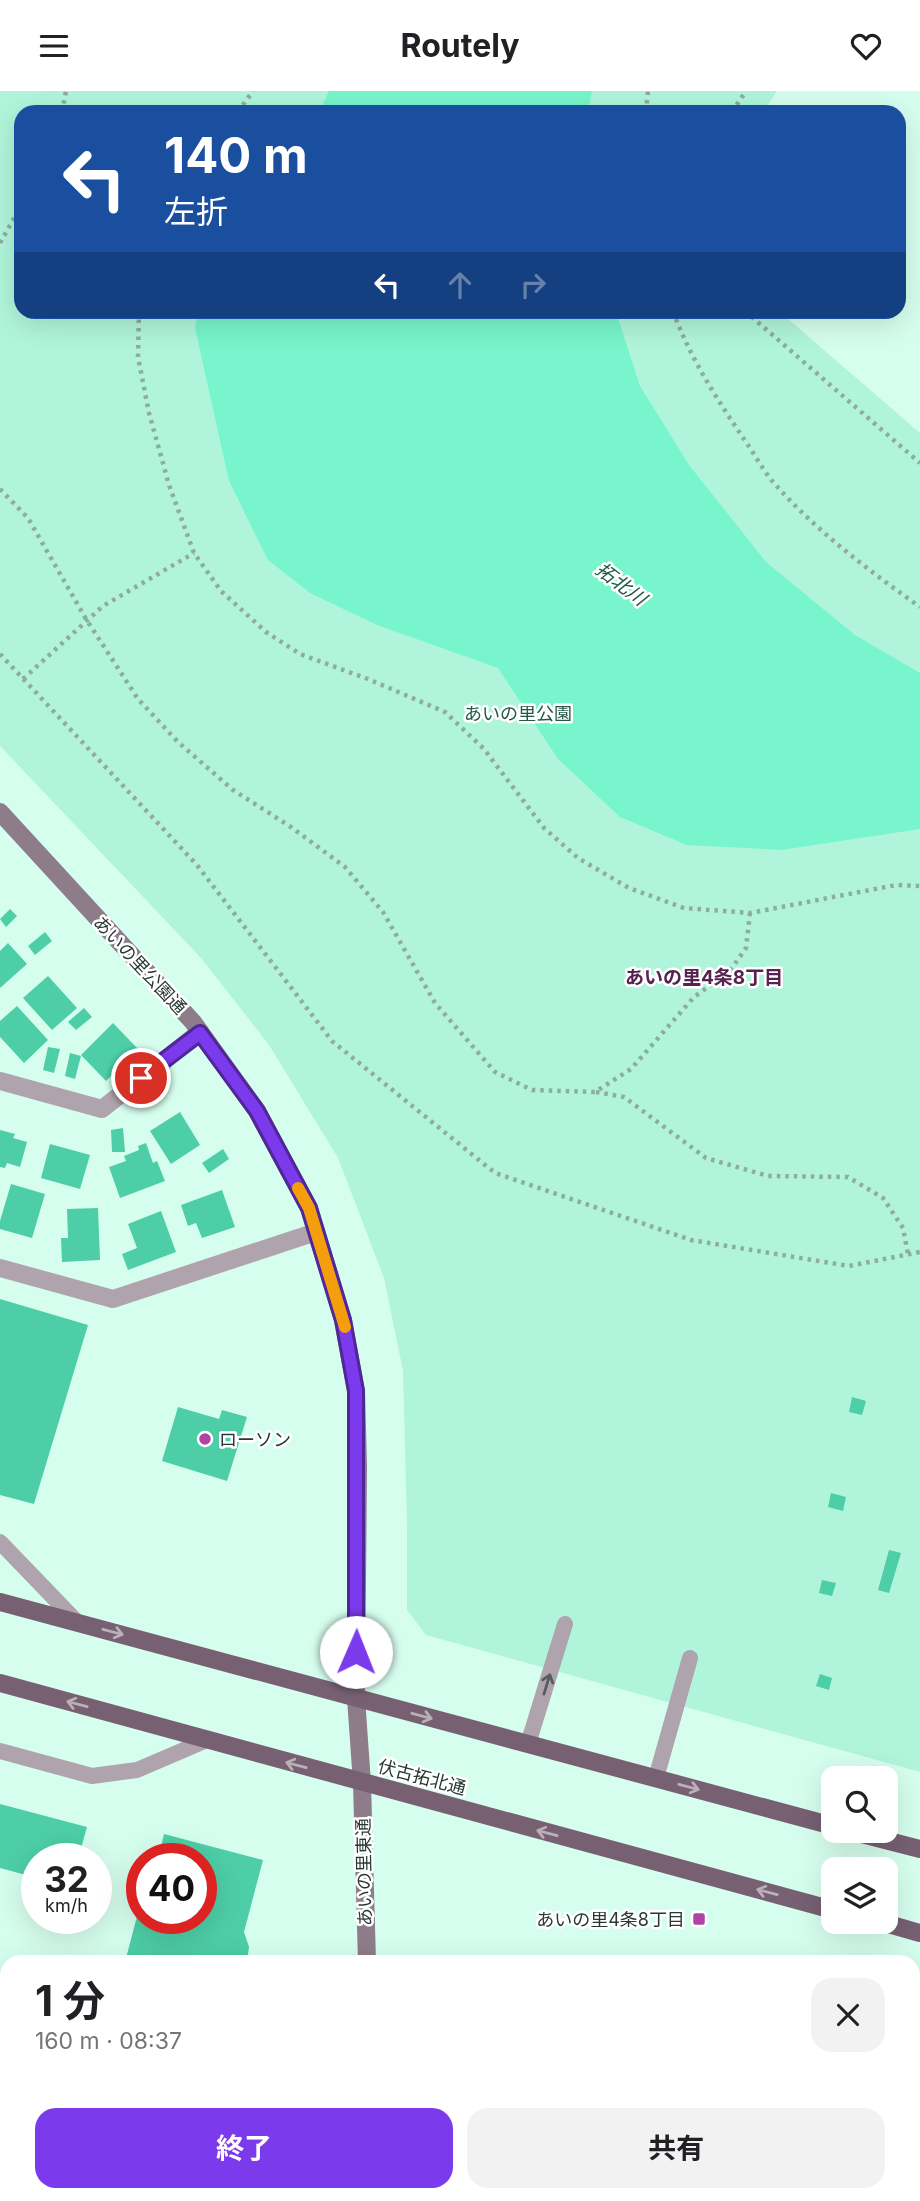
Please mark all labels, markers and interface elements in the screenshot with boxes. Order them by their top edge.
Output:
text: Routely [401,26,519,65]
icon: menu [35,27,73,65]
icon: heart [847,27,885,65]
text: 140 m [164,126,308,185]
icon: left [49,133,140,224]
text: 左折 [164,192,228,231]
icon: left [368,266,406,304]
icon: ahead [441,266,479,304]
icon: right [514,266,552,304]
water label: 拓北川 [591,558,652,612]
park label: あいの里公園 [464,703,572,724]
street label: あいの里公園通 [89,912,191,1018]
district label: あいの里4条8丁目 [625,966,783,989]
pin [111,1048,171,1108]
icon: arrive [122,1059,160,1097]
place label: ローソン [219,1429,291,1450]
marker: ローソン [197,1431,213,1447]
position arrow [319,1615,393,1689]
one-way arrow [101,1626,124,1639]
one-way arrow [541,1673,554,1695]
one-way arrow [66,1697,88,1710]
one-way arrow [410,1710,432,1723]
street label: 伏古拓北通 [376,1755,468,1799]
one-way arrow [285,1758,308,1771]
map controls [821,1766,898,1934]
button: search [821,1766,898,1843]
one-way arrow [677,1782,699,1795]
street label: あいの里東通 [353,1818,375,1926]
one-way arrow [537,1826,559,1839]
speed limit sign: 40 [126,1843,217,1934]
button: layers [821,1857,898,1934]
text: 32 [44,1858,89,1900]
one-way arrow [756,1885,779,1898]
text: km/h [45,1895,88,1916]
place label: あいの里4条8丁目 [536,1909,685,1930]
marker: あいの里4条8丁目 [691,1911,707,1927]
text: 1 分 [35,1975,105,2026]
button: close [811,1978,885,2052]
text: 160 m · 08:37 [35,2027,182,2055]
button: 終了 [35,2108,453,2188]
button: 共有 [467,2108,885,2188]

